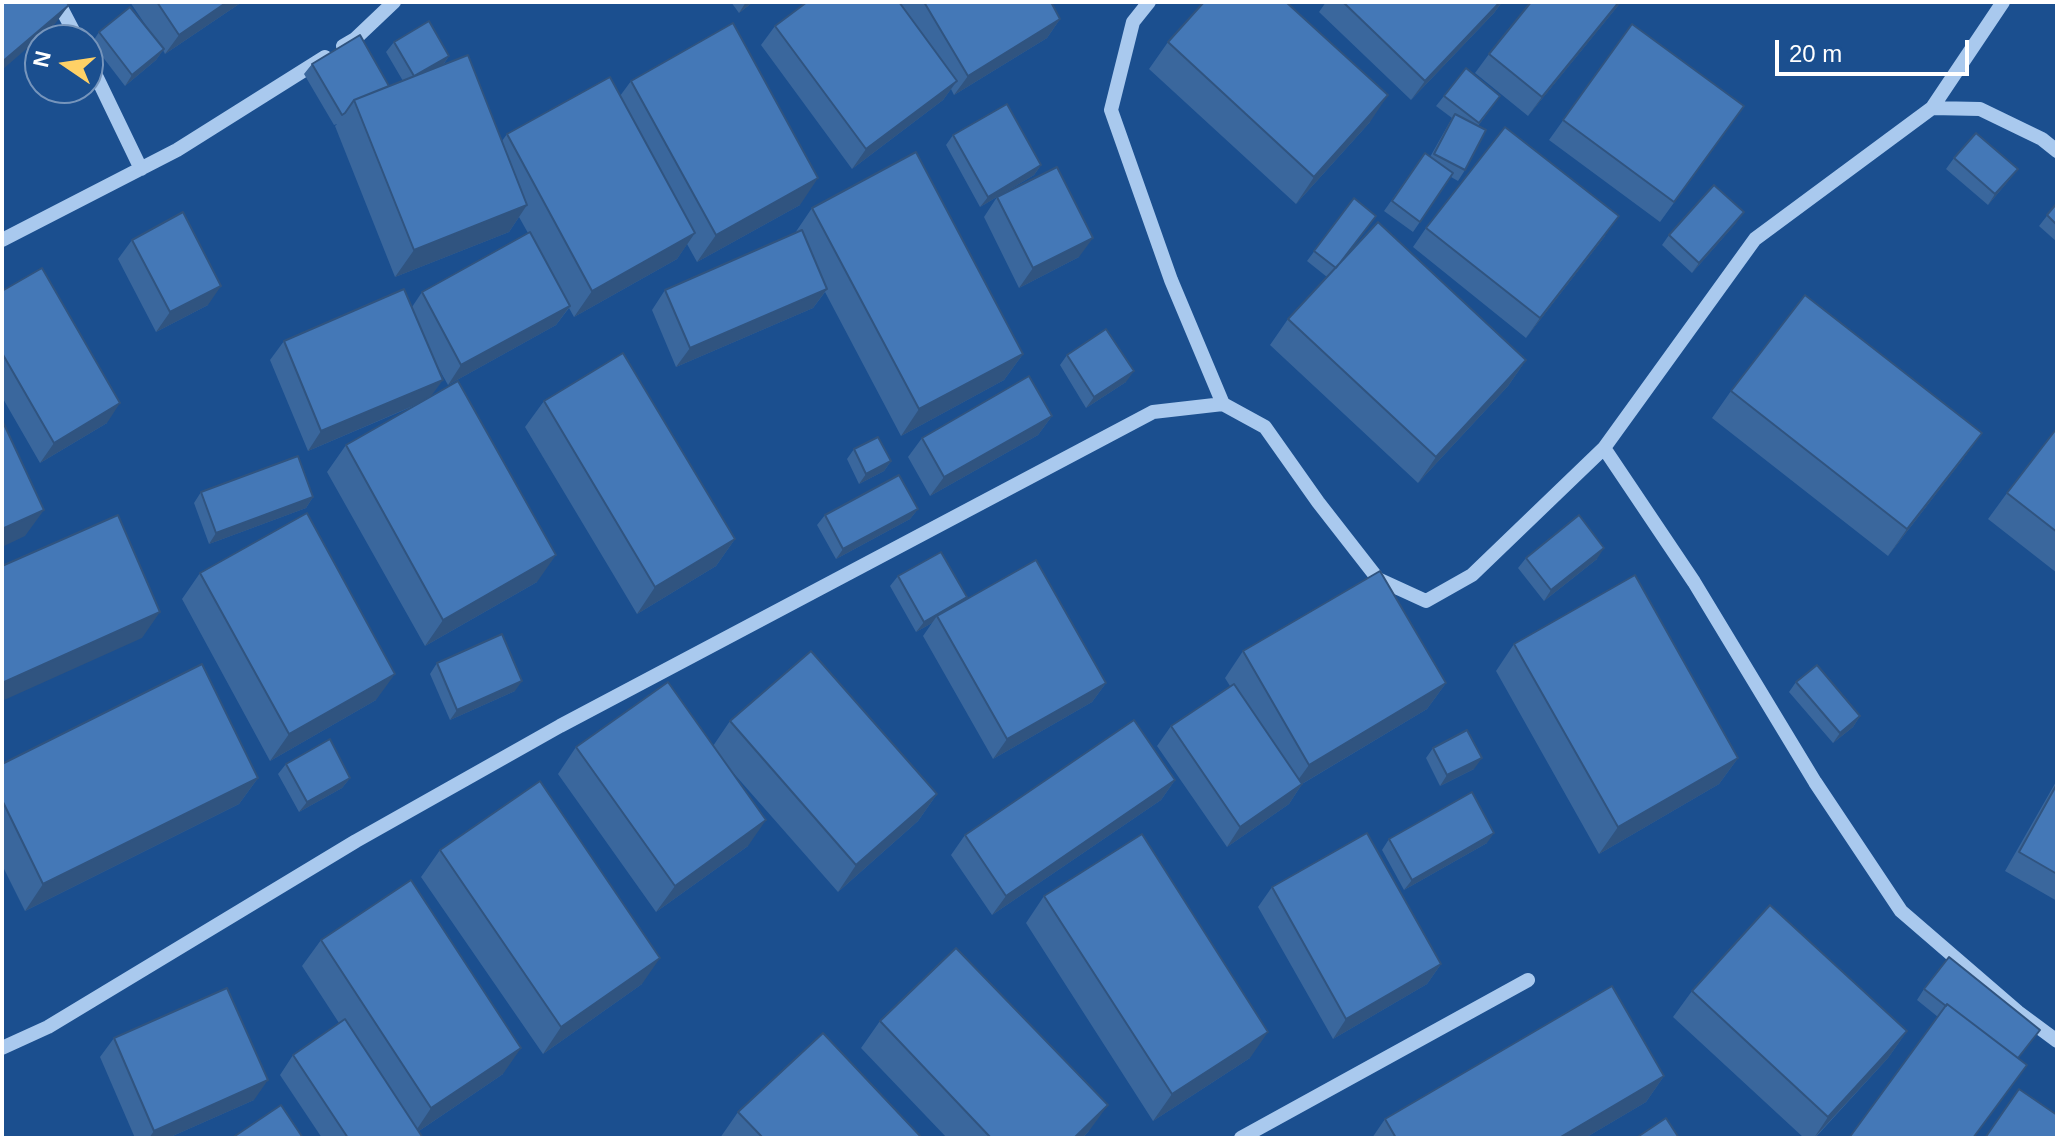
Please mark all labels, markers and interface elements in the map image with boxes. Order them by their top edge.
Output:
north arrow [24,24,104,104]
scale bar [1779,24,1973,74]
text: 20 m [1789,40,1842,67]
text: N [28,48,56,69]

